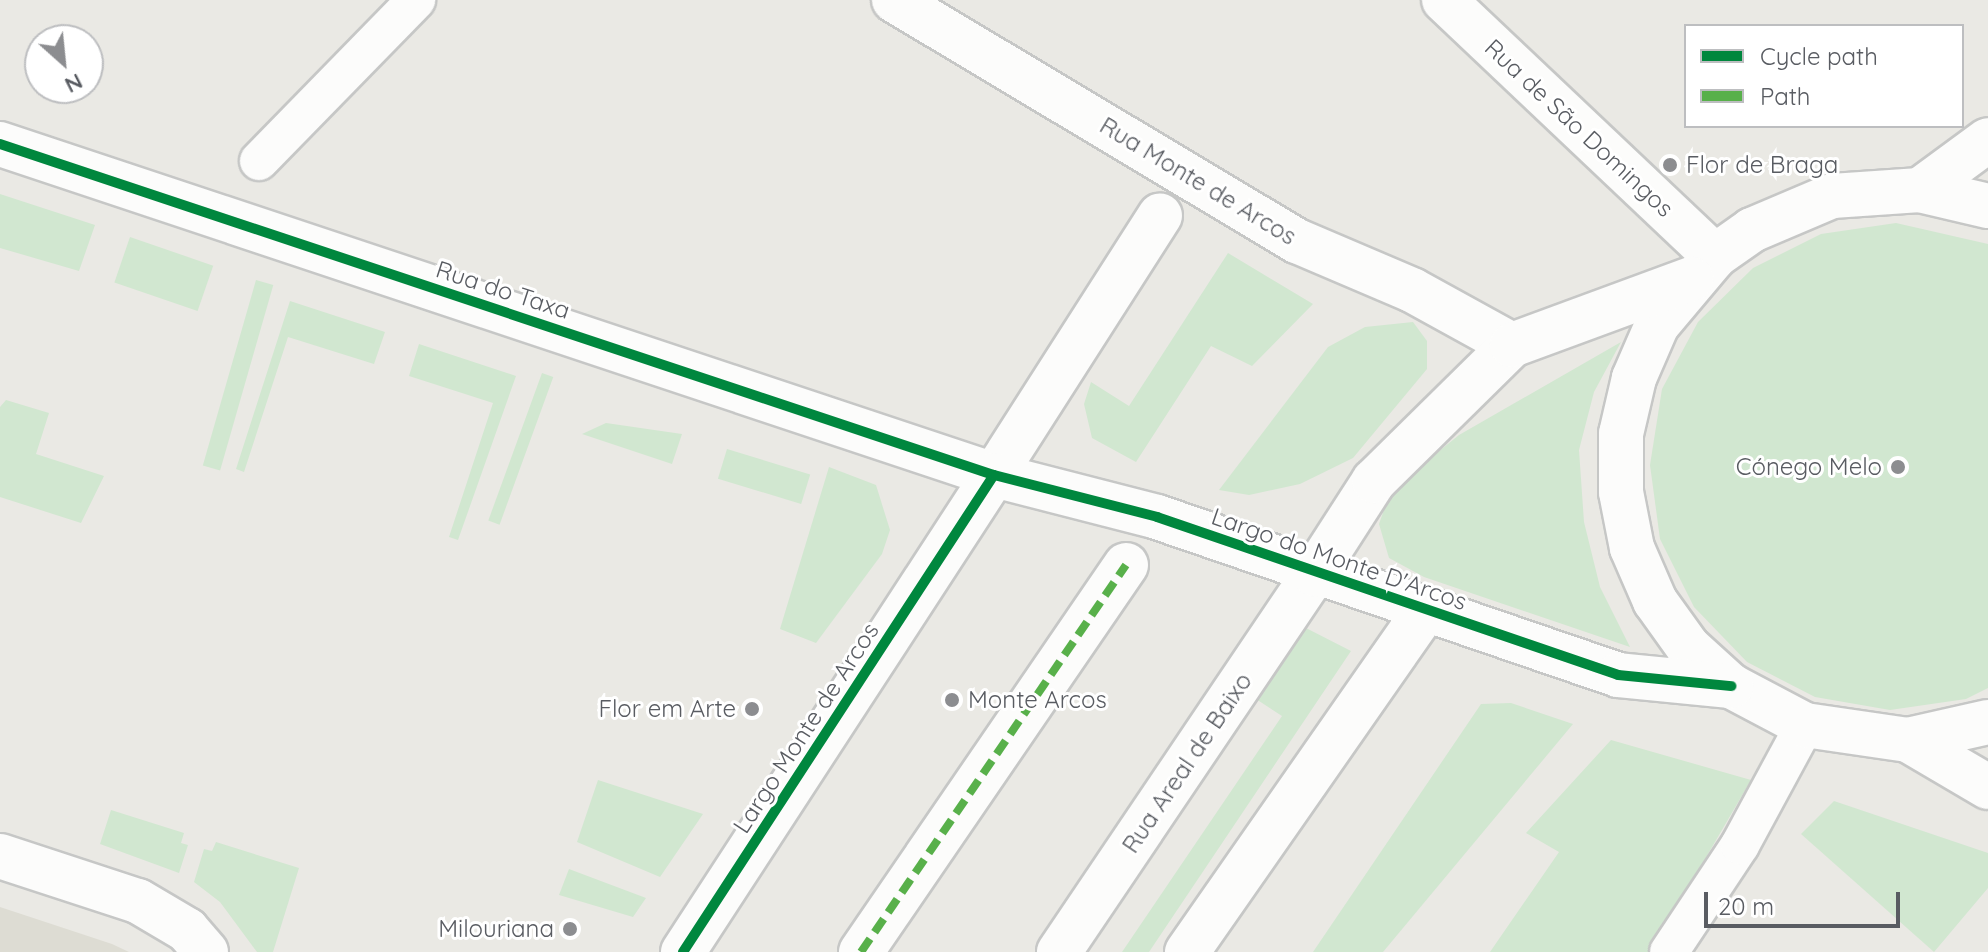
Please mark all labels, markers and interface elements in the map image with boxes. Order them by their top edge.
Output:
north arrow [24,24,104,104]
legend [1684,24,1964,128]
street label: Rua de São Domingos [1479,33,1679,223]
text: Cycle path [1760,41,1878,71]
text: N [60,67,88,100]
text: Path [1760,81,1811,111]
street label: Rua Monte de Arcos [1095,111,1301,251]
place label: Flor de Braga [1686,151,1838,179]
marker: Flor de Braga [1661,156,1679,174]
street label: Rua do Taxa [432,255,574,325]
place label: Cónego Melo [1736,453,1882,481]
marker: Cónego Melo [1889,458,1907,476]
street label: Largo do Monte D'Arcos [1208,502,1470,616]
street label: Largo Monte de Arcos [727,617,885,839]
street label: Rua Areal de Baixo [1116,668,1258,858]
place label: Monte Arcos [968,686,1107,714]
marker: Monte Arcos [943,691,961,709]
place label: Flor em Arte [599,695,736,723]
marker: Flor em Arte [743,700,761,718]
scale bar [1708,876,1904,926]
text: 20 m [1718,891,1774,921]
place label: Milouriana [438,915,554,943]
marker: Milouriana [561,920,579,938]

